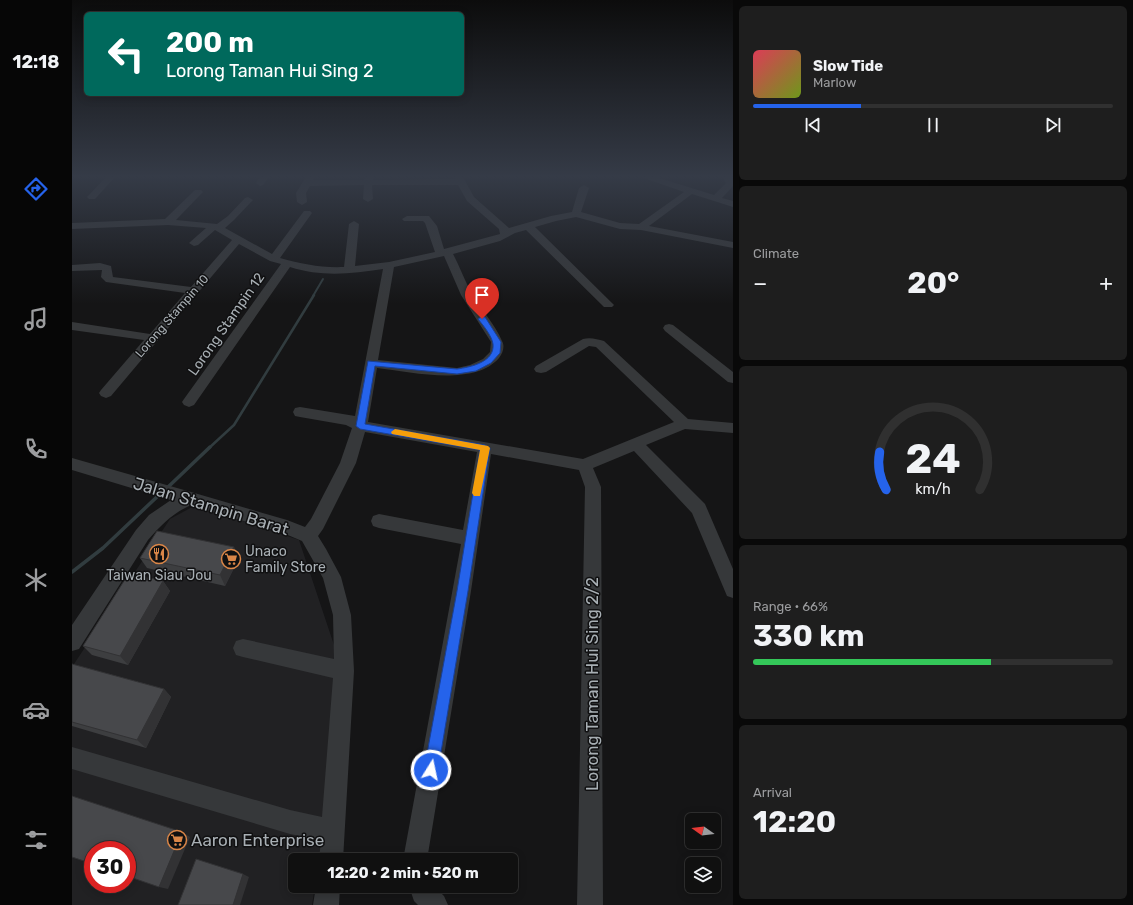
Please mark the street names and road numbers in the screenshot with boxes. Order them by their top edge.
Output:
street label: Lorong Stampin 12 [185,270,268,379]
street label: Lorong Stampin 10 [132,272,212,360]
street label: Jalan Stampin Barat [131,473,291,539]
street label: Lorong Taman Hui Sing 2/2 [582,577,602,791]

